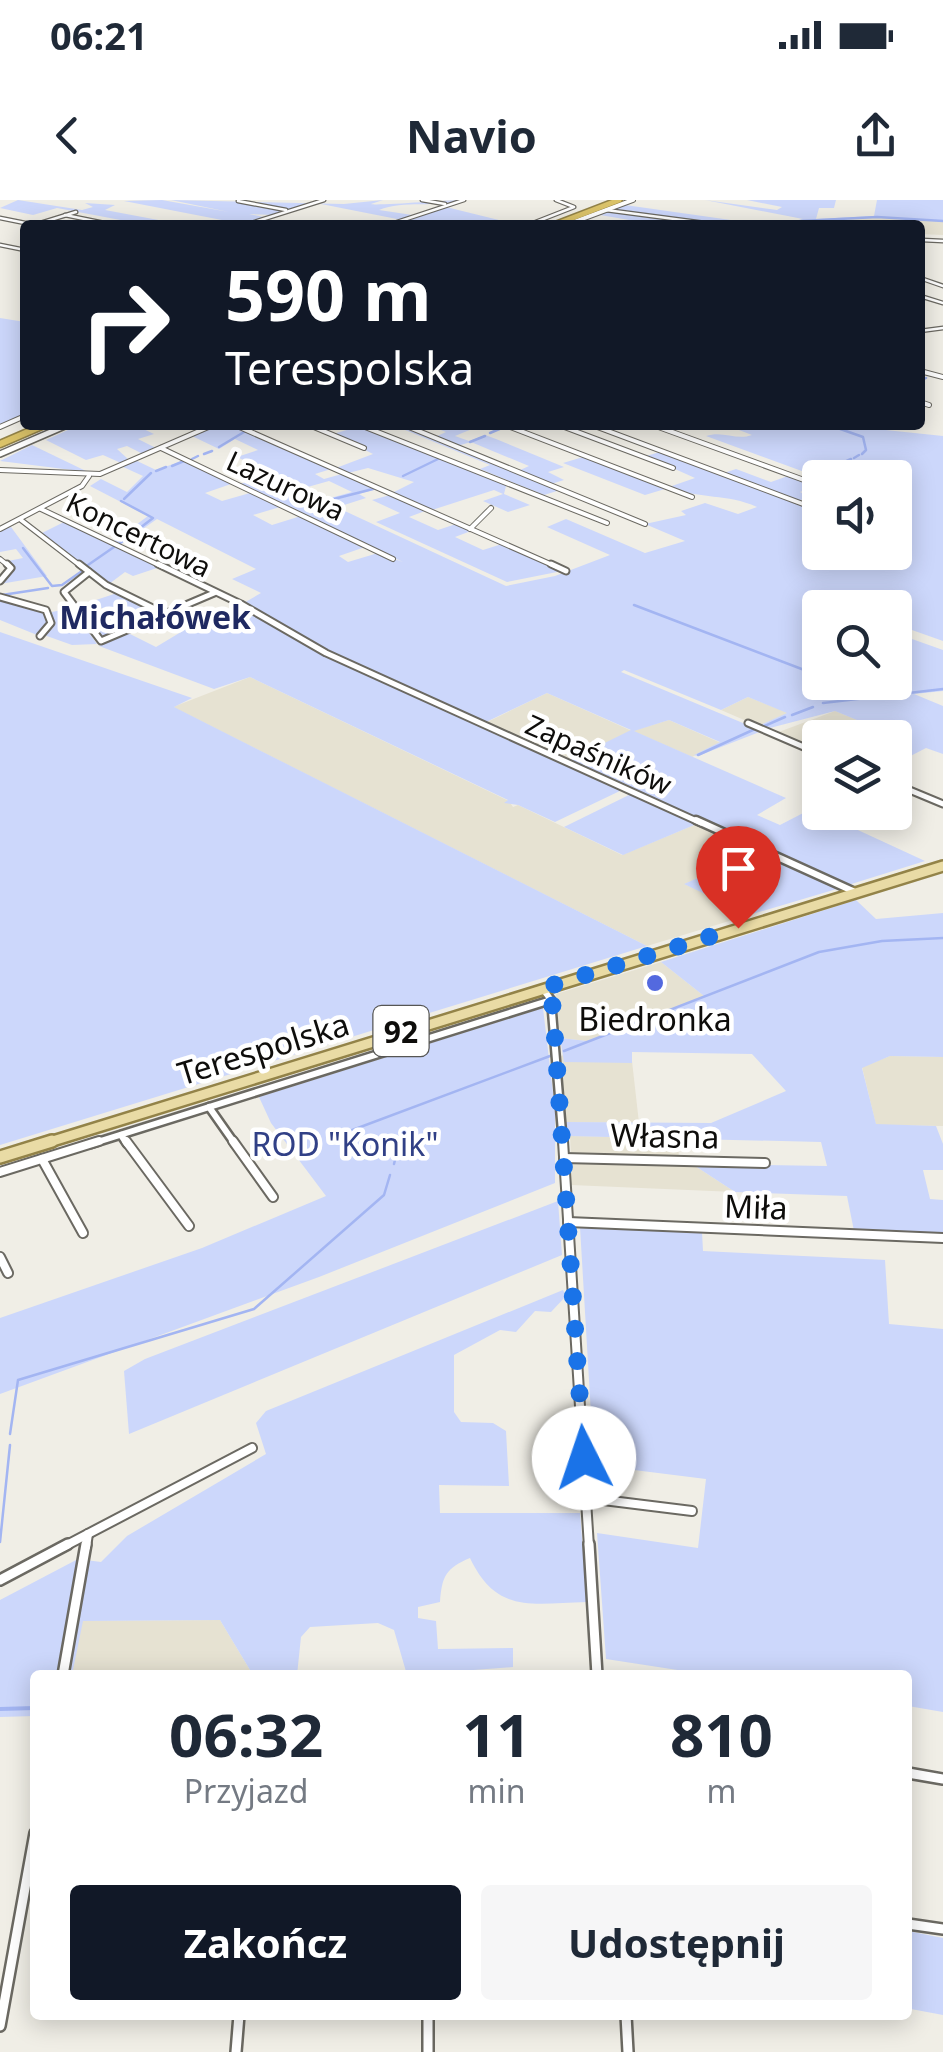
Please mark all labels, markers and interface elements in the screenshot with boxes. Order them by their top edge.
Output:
text: 06:21 [50,9,148,61]
text: Navio [406,105,537,166]
icon: back [40,108,95,163]
icon: share [848,108,903,163]
text: 590 m [225,246,432,342]
icon: right [60,260,190,390]
text: Terespolska [225,337,474,398]
street label: Lazurowa [221,441,351,529]
map controls [802,460,912,830]
button: sound [802,460,912,570]
street label: Koncertowa [60,483,218,585]
button: search [802,590,912,700]
district label: Michałówek [59,595,251,638]
street label: Zapaśników [520,705,678,803]
button: layers [802,720,912,830]
pin [696,826,781,929]
icon: arrive [711,841,766,896]
marker: Biedronka [644,972,666,994]
place label: Biedronka [578,997,732,1040]
street label: Terespolska [172,1002,354,1094]
road number: 92 [374,1006,428,1056]
street label: Własna [610,1113,720,1157]
park label: ROD "Konik" [252,1122,438,1165]
street label: Miła [724,1183,788,1229]
position arrow [532,1406,636,1510]
text: 06:32 [169,1693,323,1775]
text: 11 [462,1693,531,1775]
text: 810 [670,1693,773,1775]
text: Przyjazd [184,1769,309,1812]
text: min [468,1769,526,1812]
text: m [706,1769,736,1812]
button: Zakończ [70,1885,461,2000]
button: Udostępnij [481,1885,872,2000]

